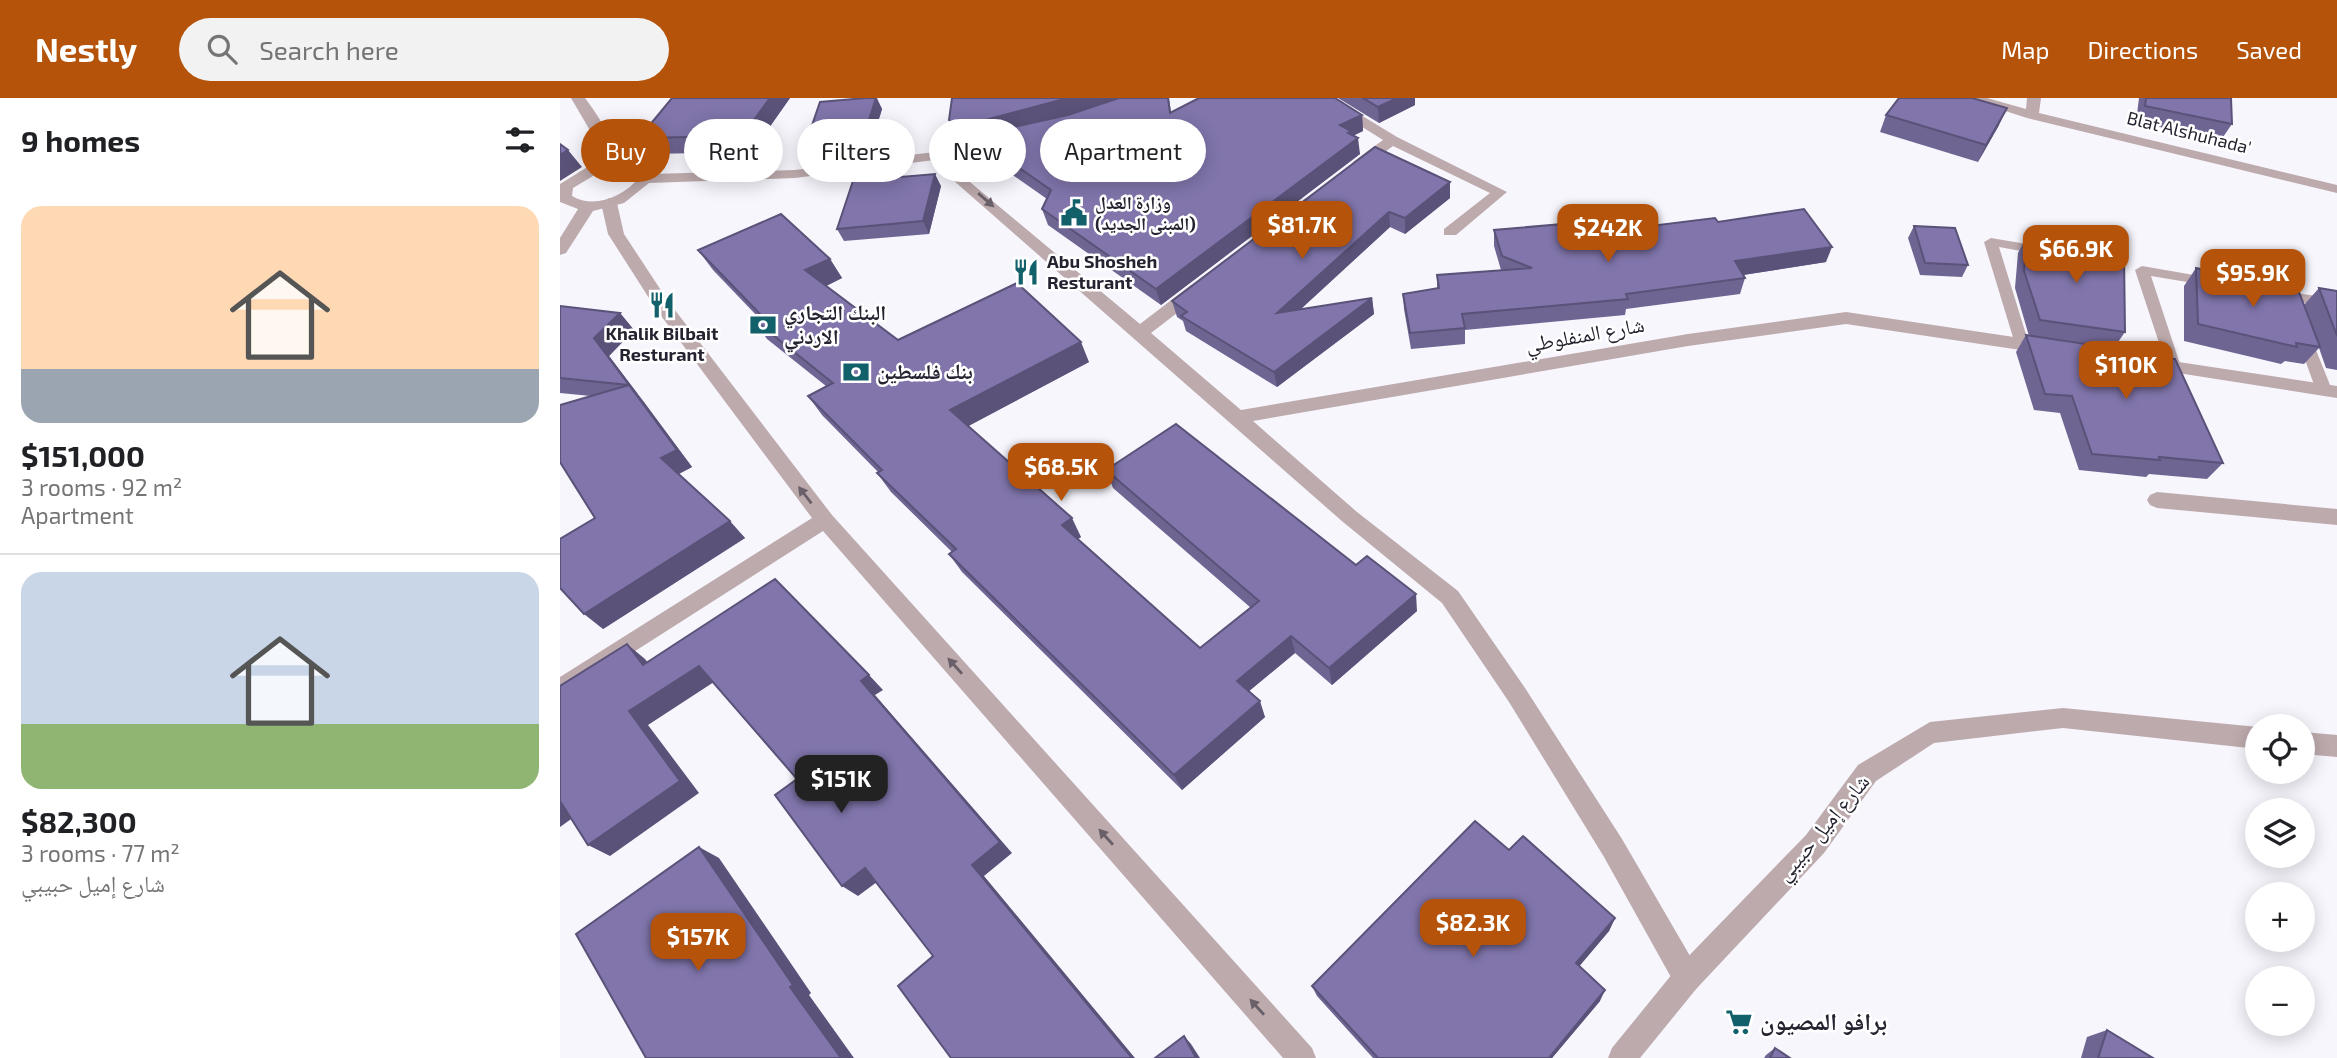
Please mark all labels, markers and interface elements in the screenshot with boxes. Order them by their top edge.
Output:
search box [179,18,669,81]
text: Nestly [35,29,137,69]
icon: search [203,30,241,68]
text: Search here [259,34,399,65]
text: Map [2001,35,2049,64]
text: Directions [2087,35,2198,64]
text: Saved [2236,35,2302,64]
street label: Blat Alshuhada' [2125,106,2254,158]
chip: Buy [581,119,670,182]
chip: Rent [684,119,783,182]
chip: Filters [797,119,915,182]
chip: New [929,119,1026,182]
chip: Apartment [1040,119,1206,182]
icon: filters [501,121,539,159]
text: 9 homes [21,122,140,158]
place label: وزارة العدل (المبنى الجديد) [1095,191,1196,235]
one-way arrow [977,192,995,208]
public building icon: وزارة العدل (المبنى الجديد) [1059,198,1089,228]
pin: $81.7K [1245,202,1359,261]
pin: $242K [1559,204,1657,264]
text: $81.7K [1267,210,1337,238]
text: $242K [1573,213,1643,241]
pin: $66.9K [2019,226,2133,285]
text: $66.9K [2039,234,2113,262]
place label: Abu Shosheh Resturant [1047,250,1157,293]
pin: $95.9K [2196,250,2310,309]
icon: home [217,252,343,378]
restaurant icon: Abu Shosheh Resturant [1011,257,1041,287]
text: $95.9K [2216,258,2290,286]
restaurant icon: Khalik Bilbait Resturant [647,290,677,320]
place label: البنك التجاري الاردني [784,299,886,353]
bank icon: البنك التجاري الاردني [748,310,778,340]
street label: شارع المنفلوطي [1523,311,1647,362]
place label: Khalik Bilbait Resturant [606,322,719,365]
pin: $110K [2077,342,2175,401]
text: $110K [2095,350,2157,378]
bank icon: بنك فلسطين [841,357,871,387]
place label: بنك فلسطين [877,358,973,385]
text: $151,000 [21,437,145,473]
pin: $68.5K [1004,444,1118,503]
text: $68.5K [1024,452,1098,480]
text: 3 rooms · 92 m² [21,473,182,501]
one-way arrow [799,486,813,504]
text: Apartment [21,501,134,529]
icon: home [217,618,343,744]
one-way arrow [948,658,963,675]
map controls [2245,714,2315,1036]
button: locate [2245,714,2315,784]
pin: $151K [792,756,890,815]
text: $151K [811,764,871,792]
street label: شارع إميل حبيبي [1770,769,1878,889]
button: layers [2245,798,2315,868]
text: $82,300 [21,803,137,839]
one-way arrow [1098,828,1114,846]
text: 3 rooms · 77 m² [21,839,180,867]
text: شارع إميل حبيبي [21,869,165,897]
button: + [2245,882,2315,952]
pin: $82.3K [1416,900,1530,959]
text: $82.3K [1436,908,1510,936]
pin: $157K [649,914,747,973]
text: $157K [667,922,729,950]
button: − [2245,966,2315,1036]
one-way arrow [1249,998,1265,1016]
place label: برافو المصيون [1760,1006,1887,1036]
supermarket icon: برافو المصيون [1724,1007,1754,1037]

